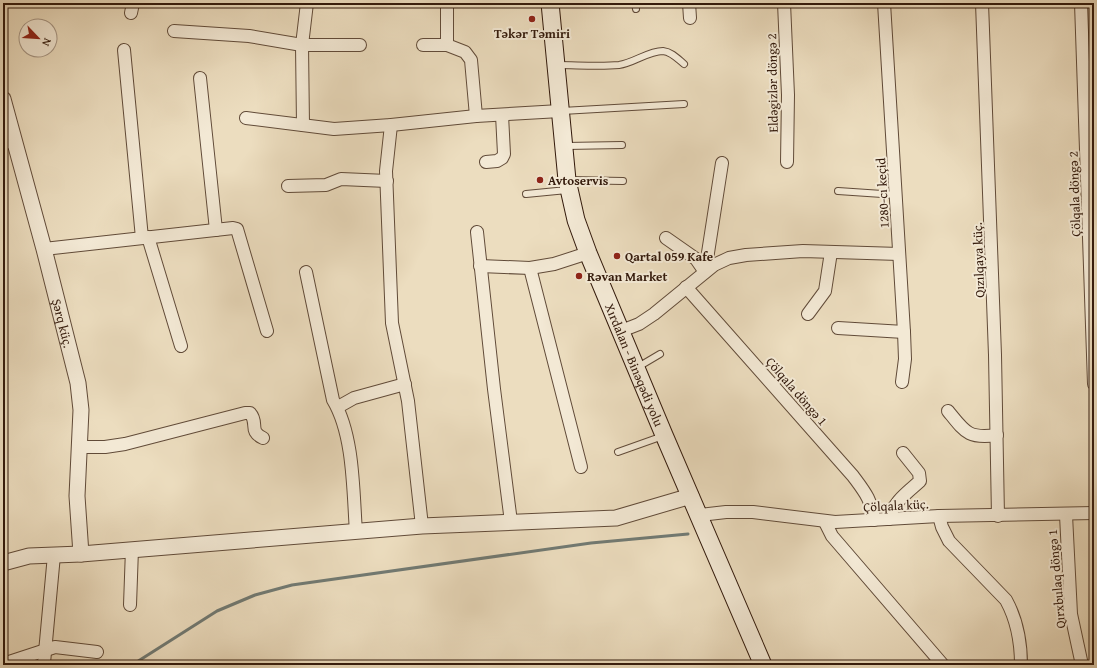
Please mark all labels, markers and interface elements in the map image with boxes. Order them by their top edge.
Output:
marker: Təkər Təmiri [527,14,537,24]
north arrow [18,18,58,58]
place label: Təkər Təmiri [494,24,570,43]
street label: Eldəgizlər döngə 2 [762,33,783,133]
text: N [38,36,56,50]
street label: Çölqala döngə 2 [1064,151,1085,237]
street label: 1280-cı keçid [871,157,894,229]
place label: Avtoservis [548,171,609,190]
marker: Avtoservis [535,175,545,185]
street label: Qızılqaya küç. [968,222,989,298]
place label: Qartal 059 Kafe [625,247,713,266]
marker: Qartal 059 Kafe [612,251,622,261]
place label: Rəvan Market [587,267,667,286]
marker: Rəvan Market [574,271,584,281]
street label: Şərq küç. [47,297,78,350]
street label: Xırdalan - Binəqədi yolu [600,300,668,429]
street label: Çölqala döngə 1 [761,353,832,430]
street label: Çölqala küç. [863,494,929,517]
street label: Qırxbulaq döngə 1 [1043,529,1070,629]

